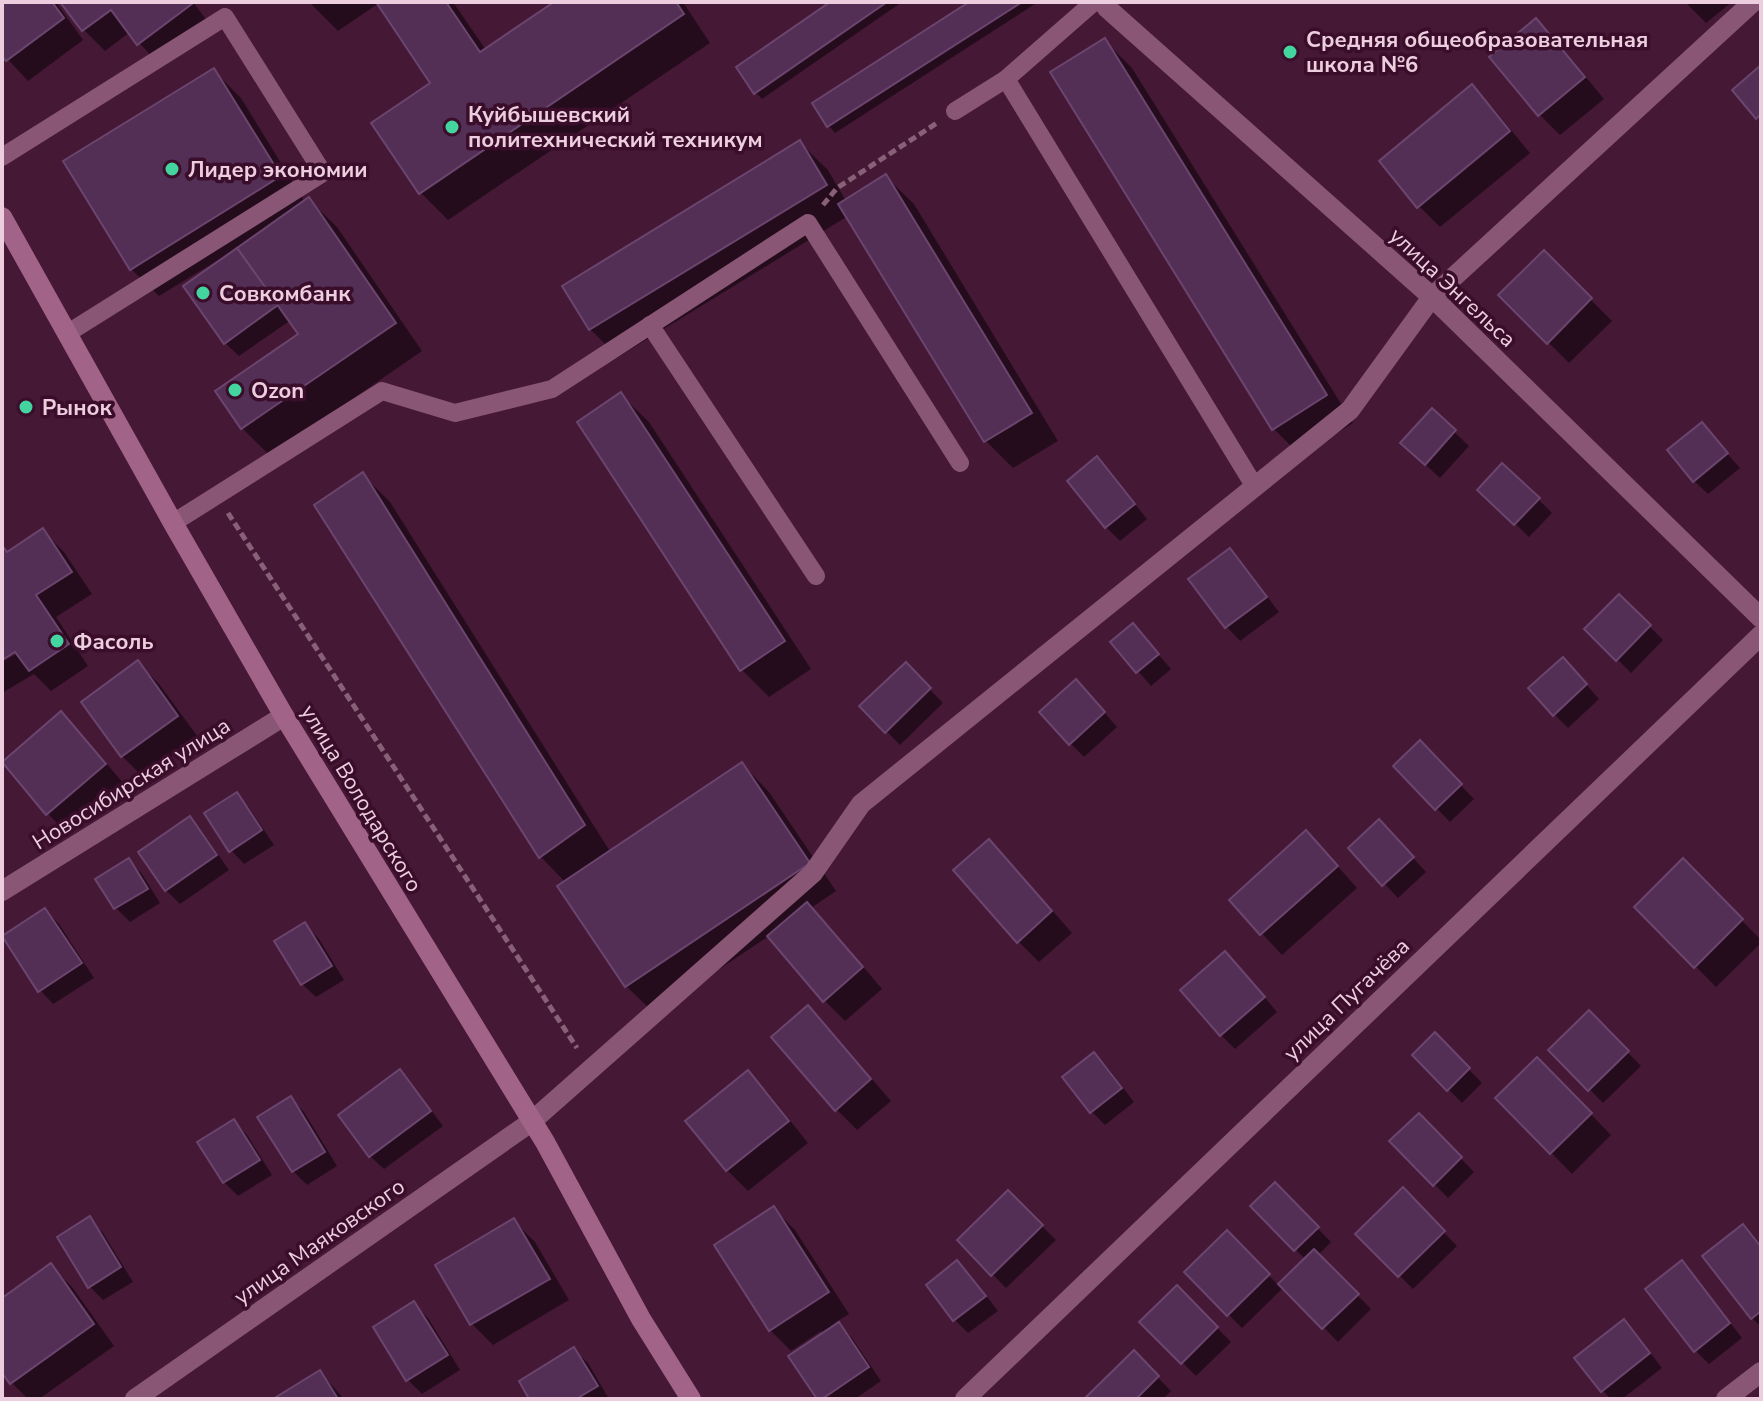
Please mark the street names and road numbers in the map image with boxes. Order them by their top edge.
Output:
street label: улица Энгельса [1383,221,1522,354]
street label: улица Володарского [293,699,429,898]
street label: Новосибирская улица [27,711,236,857]
street label: улица Пугачёва [1277,932,1416,1068]
street label: улица Маяковского [228,1172,411,1312]

